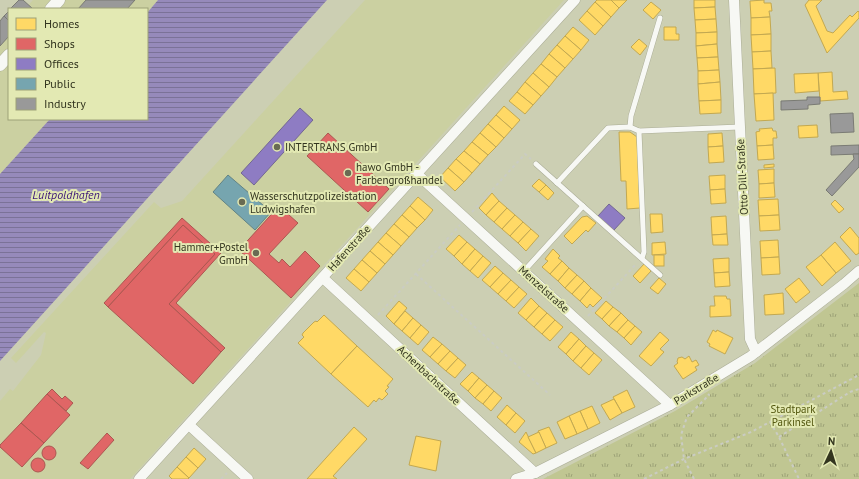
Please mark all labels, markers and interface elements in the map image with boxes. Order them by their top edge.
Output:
legend [8,8,148,120]
text: Homes [44,16,79,31]
text: Shops [44,36,75,51]
text: Offices [44,56,79,71]
text: Public [44,76,76,91]
text: Industry [44,96,86,111]
street label: Otto-Dill-Straße [733,138,751,215]
place label: INTERTRANS GmbH [285,140,377,154]
marker: INTERTRANS GmbH [272,142,282,152]
place label: hawo GmbH - Farbengroßhandel [356,160,443,187]
marker: hawo GmbH - Farbengroßhandel [343,168,353,178]
water label: Luitpoldhafen [32,187,100,202]
place label: Wasserschutzpolizeistation Ludwigshafen [250,189,377,216]
marker: Wasserschutzpolizeistation Ludwigshafen [237,197,247,207]
street label: Hafenstraße [325,222,374,274]
place label: Hammer+Postel GmbH [174,240,249,267]
marker: Hammer+Postel GmbH [251,248,261,258]
street label: Menzelstraße [516,263,573,316]
street label: Achenbachstraße [395,342,464,408]
street label: Parkstraße [671,370,721,408]
park label: Stadtpark Parkinsel [770,402,816,429]
north arrow [811,431,851,471]
text: N [828,434,836,448]

